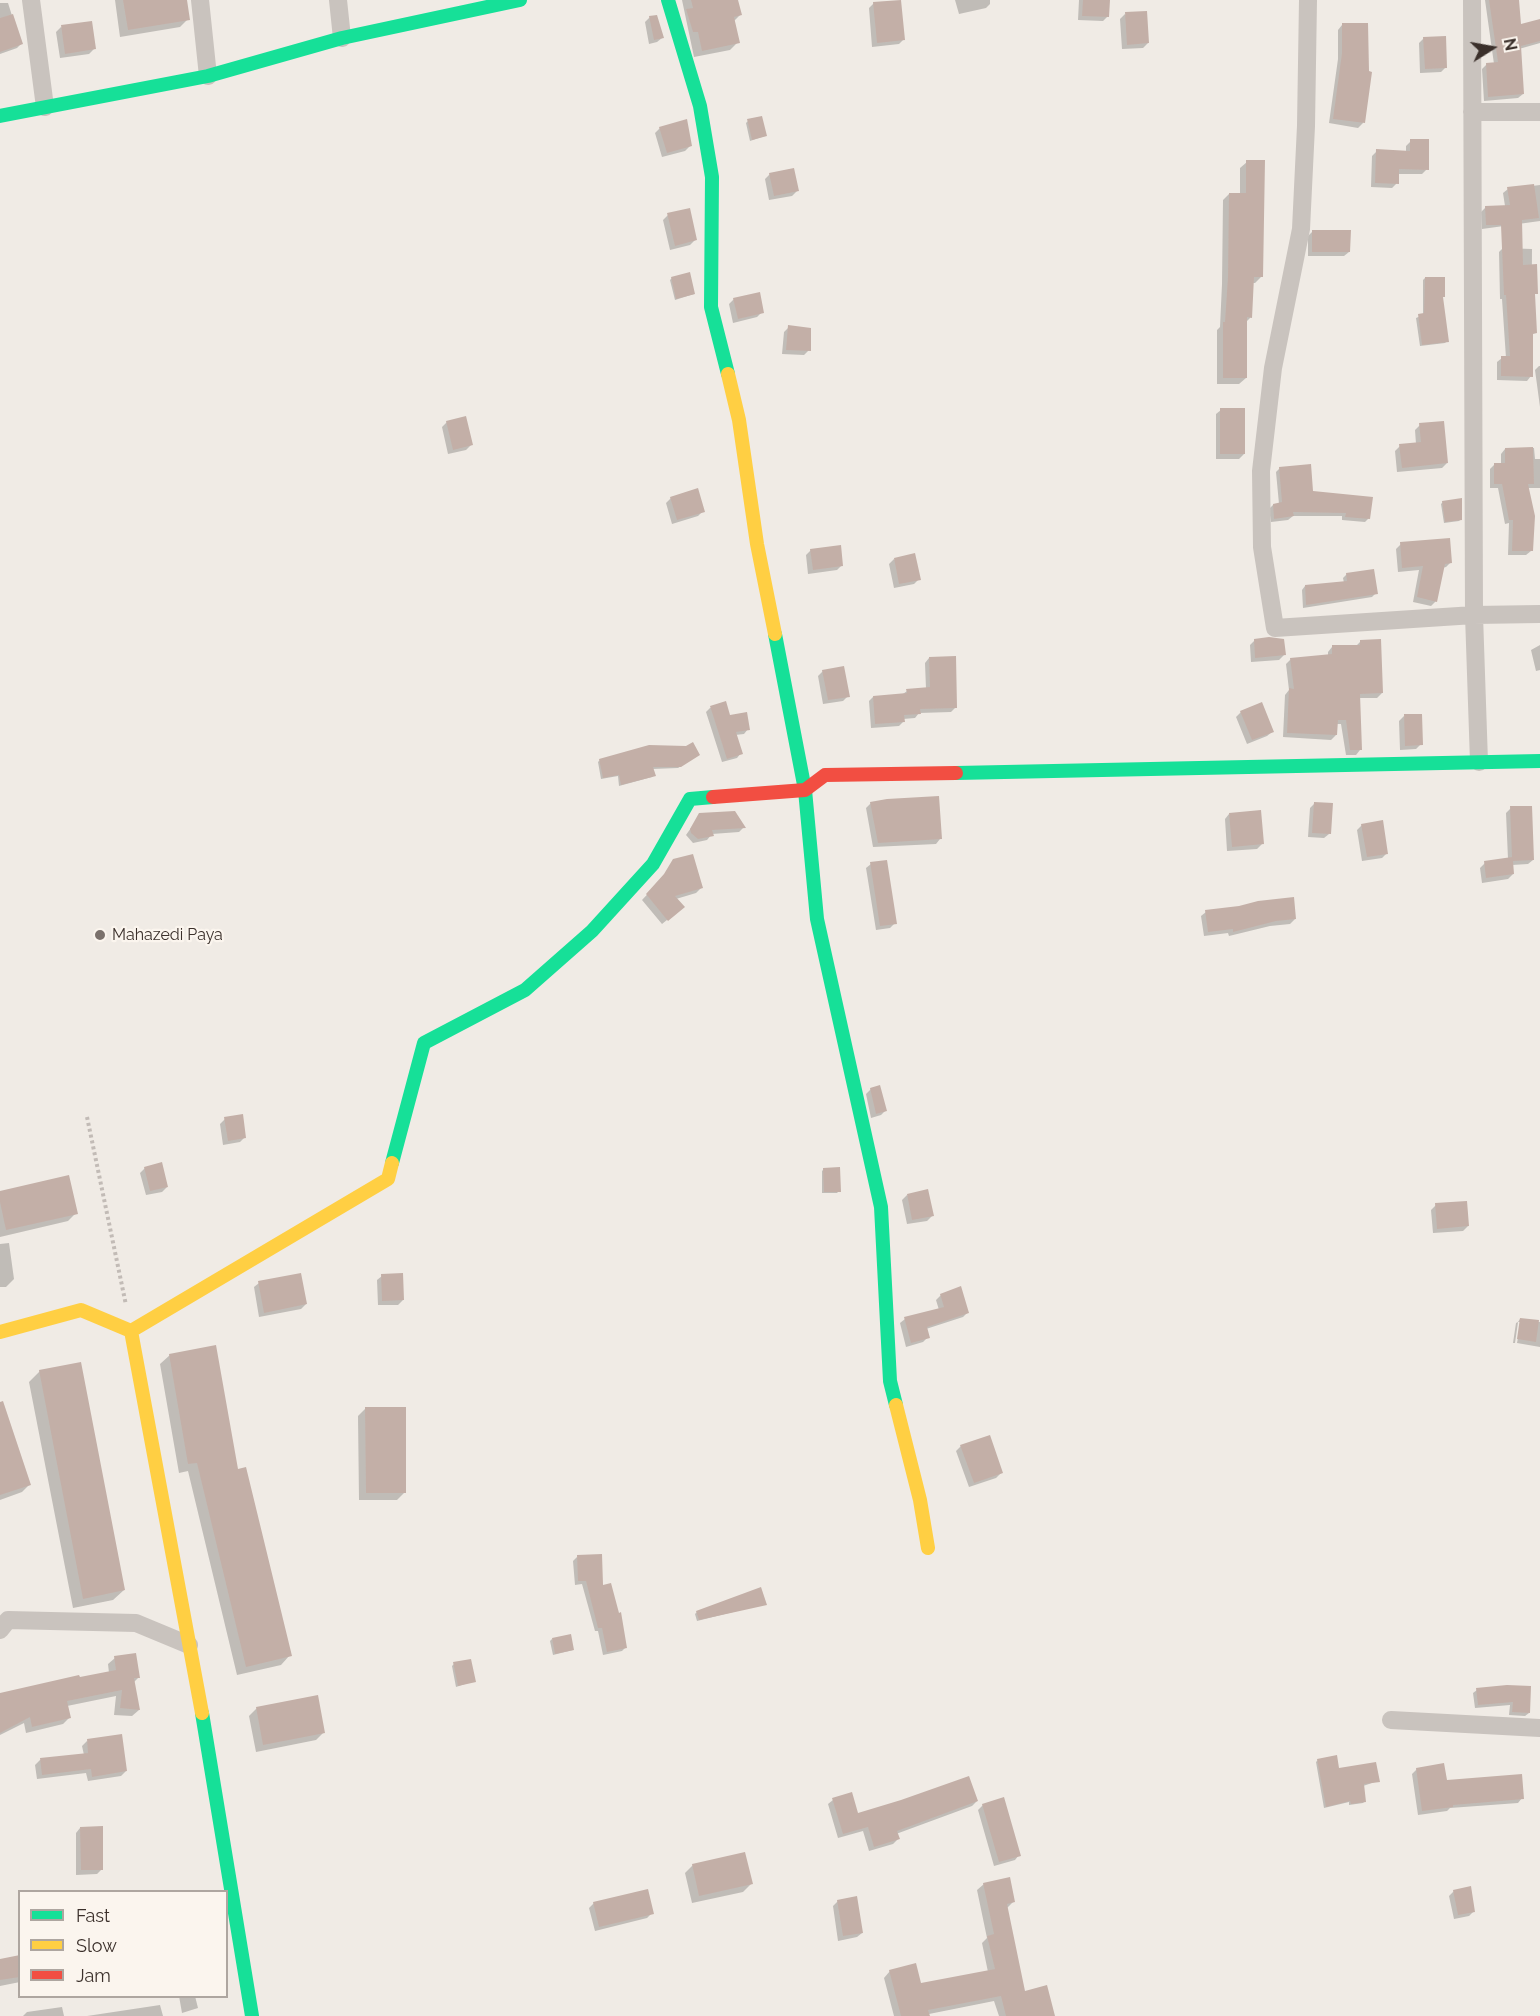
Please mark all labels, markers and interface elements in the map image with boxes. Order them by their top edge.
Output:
north arrow [1462,18,1522,78]
text: N [1500,37,1521,52]
place label: Mahazedi Paya [112,925,223,945]
marker: Mahazedi Paya [93,928,107,942]
legend [18,1890,228,1998]
text: Fast [76,1905,110,1926]
text: Slow [76,1935,117,1956]
text: Jam [76,1965,111,1986]

